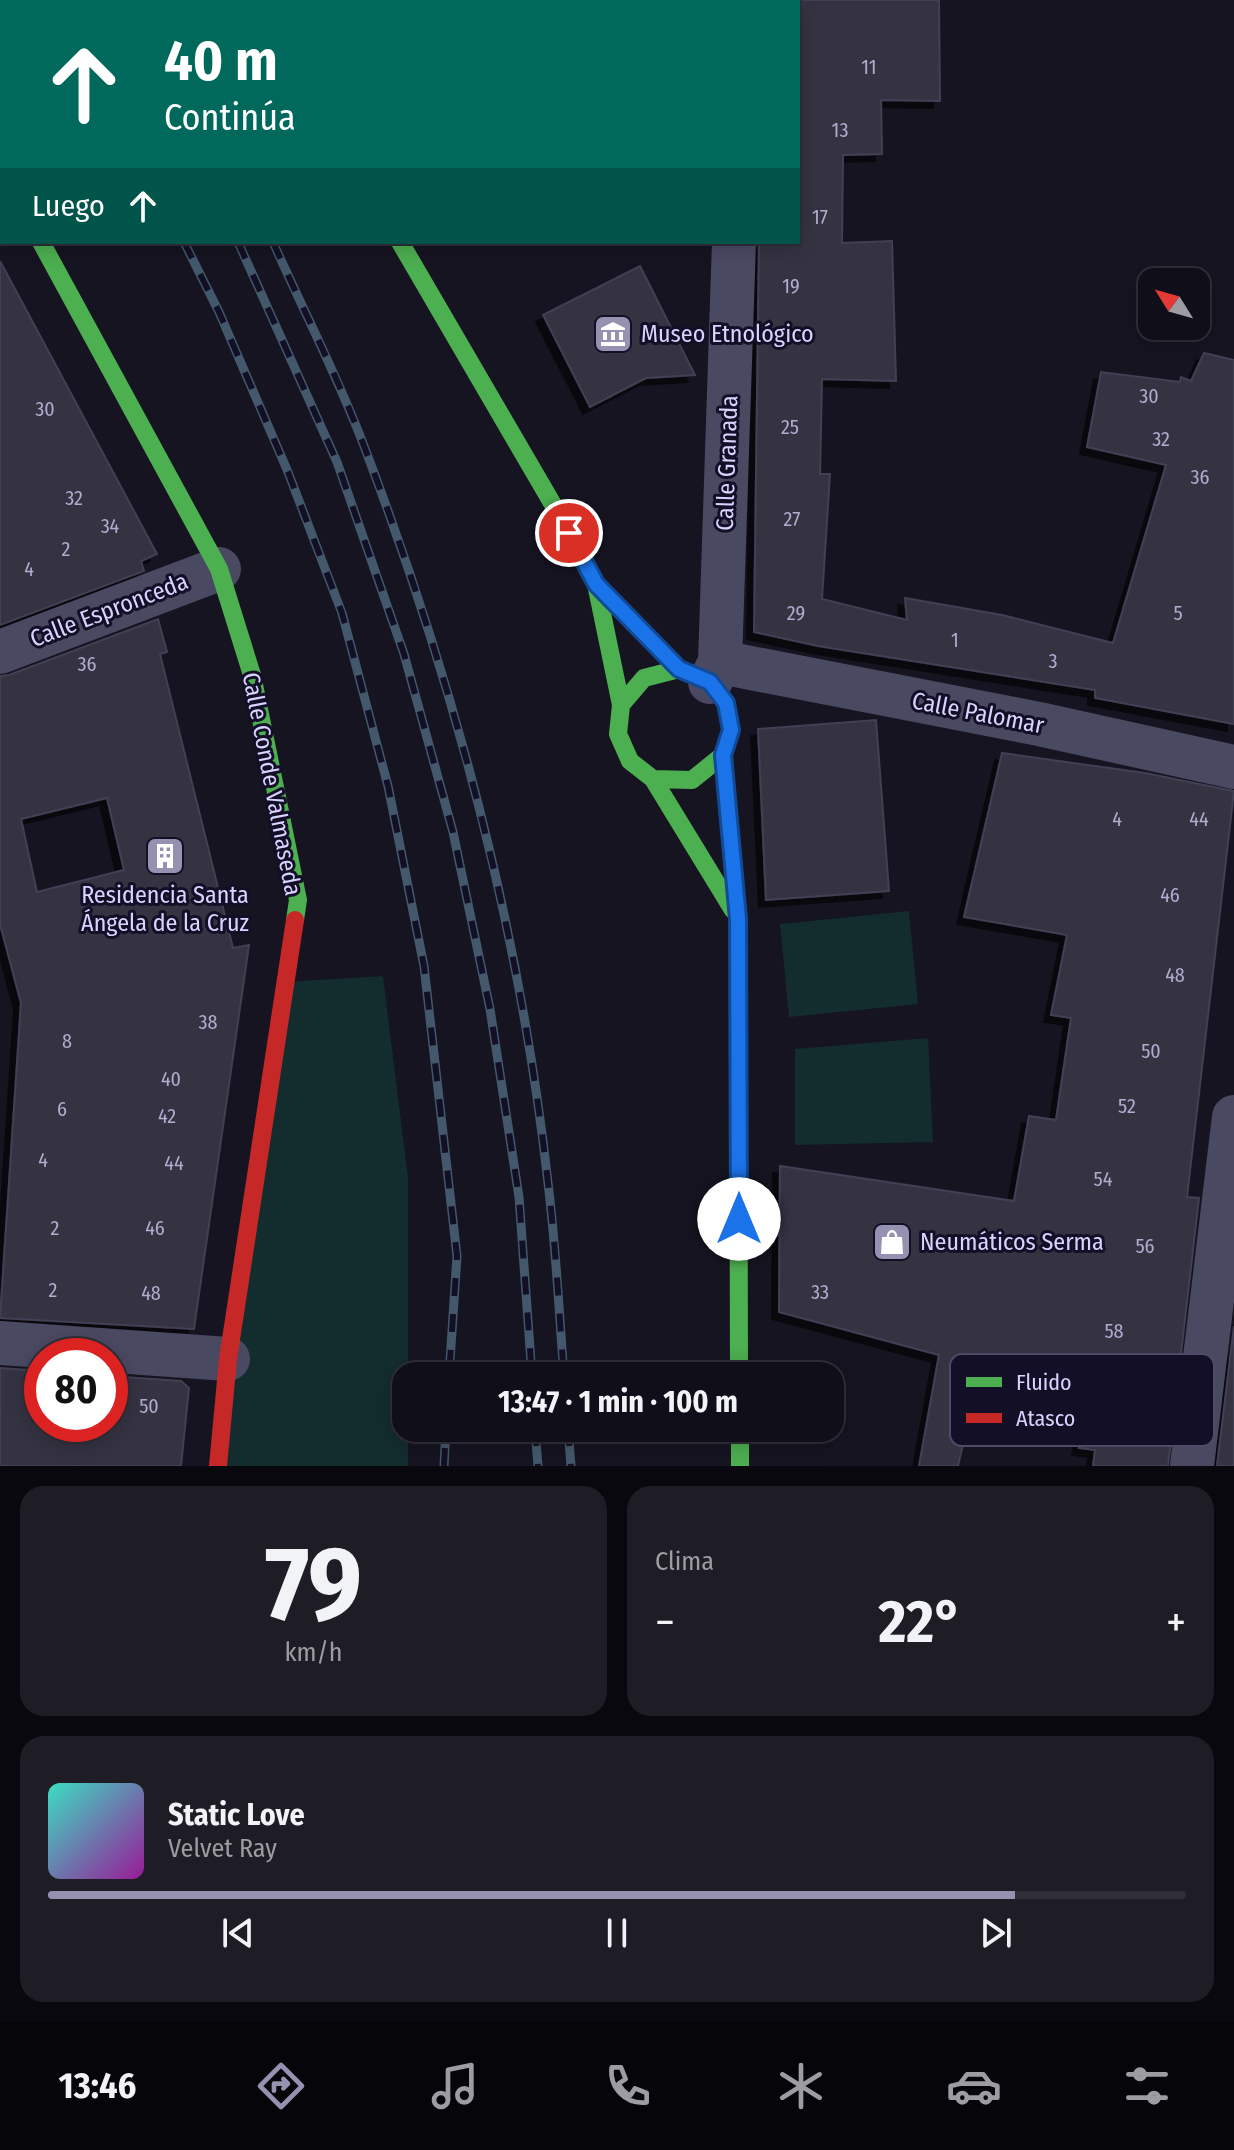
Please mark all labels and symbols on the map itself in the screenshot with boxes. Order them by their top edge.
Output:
house number: 11 [861,55,877,79]
house number: 13 [832,118,848,142]
house number: 17 [812,205,828,229]
north arrow [1138,268,1210,340]
house number: 19 [782,274,800,298]
museum icon: Museo Etnológico [592,313,634,355]
place label: Museo Etnológico [641,320,814,348]
house number: 30 [1139,384,1159,408]
street label: Calle Granada [711,395,743,531]
house number: 30 [35,397,55,421]
house number: 25 [781,415,799,439]
house number: 32 [1152,427,1170,451]
house number: 36 [1191,465,1210,489]
house number: 32 [65,486,83,510]
pin [535,499,603,567]
house number: 27 [784,507,800,531]
house number: 34 [101,514,120,538]
house number: 2 [62,537,71,561]
house number: 4 [24,557,34,581]
street label: Calle Espronceda [26,567,192,653]
house number: 29 [787,601,805,625]
house number: 5 [1173,601,1183,625]
house number: 1 [951,628,959,652]
house number: 3 [1048,649,1058,673]
house number: 36 [78,652,97,676]
street label: Calle Conde Valmaseda [237,670,307,898]
street label: Calle Palomar [910,686,1047,740]
house number: 4 [1112,807,1122,831]
house number: 44 [1189,807,1209,831]
building icon: Residencia Santa Ángela de la Cruz [144,835,186,877]
place label: Residencia Santa Ángela de la Cruz [81,881,249,937]
house number: 46 [1160,883,1180,907]
house number: 48 [1165,963,1185,987]
house number: 38 [198,1010,218,1034]
house number: 8 [62,1029,72,1053]
house number: 50 [1141,1039,1161,1063]
house number: 40 [161,1067,181,1091]
house number: 52 [1118,1094,1136,1118]
house number: 6 [57,1097,67,1121]
house number: 42 [158,1104,176,1128]
house number: 4 [38,1148,48,1172]
house number: 44 [164,1151,184,1175]
house number: 54 [1094,1167,1113,1191]
position arrow [697,1177,781,1261]
house number: 2 [51,1216,60,1240]
house number: 46 [145,1216,165,1240]
shop icon: Neumáticos Serma [871,1221,913,1263]
place label: Neumáticos Serma [920,1228,1104,1256]
house number: 56 [1135,1234,1155,1258]
house number: 2 [49,1278,58,1302]
house number: 33 [811,1280,829,1304]
house number: 48 [141,1281,161,1305]
house number: 58 [1104,1319,1124,1343]
speed limit sign: 80 [24,1338,128,1442]
legend [950,1354,1214,1446]
text: Fluido [1016,1369,1072,1396]
house number: 50 [139,1394,159,1418]
text: Atasco [1016,1405,1075,1432]

